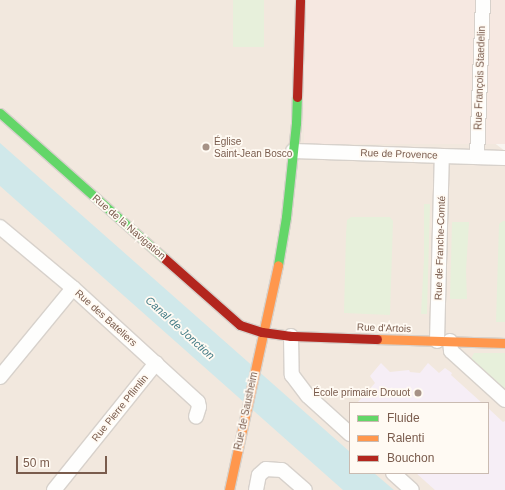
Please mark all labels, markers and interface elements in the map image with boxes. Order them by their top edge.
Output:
street label: Rue François Staedelin [472,26,488,130]
place label: Église Saint-Jean Bosco [214,135,292,158]
marker: Église Saint-Jean Bosco [201,142,211,152]
street label: Rue de Provence [360,147,438,161]
street label: Rue de la Navigation [90,192,168,262]
street label: Rue de Franche-Comté [432,196,448,300]
street label: Rue des Bateliers [73,287,139,349]
water label: Canal de Jonction [143,294,217,362]
street label: Rue d'Artois [357,321,411,335]
street label: Rue de Sausheim [232,371,260,451]
street label: Rue Pierre Pflimlin [89,372,151,444]
place label: École primaire Drouot [313,387,410,399]
marker: École primaire Drouot [413,388,423,398]
legend [349,402,489,474]
text: Fluide [387,411,420,425]
text: Ralenti [387,431,424,445]
scale bar [18,448,109,474]
text: Bouchon [387,451,434,465]
text: 50 m [23,456,50,470]

